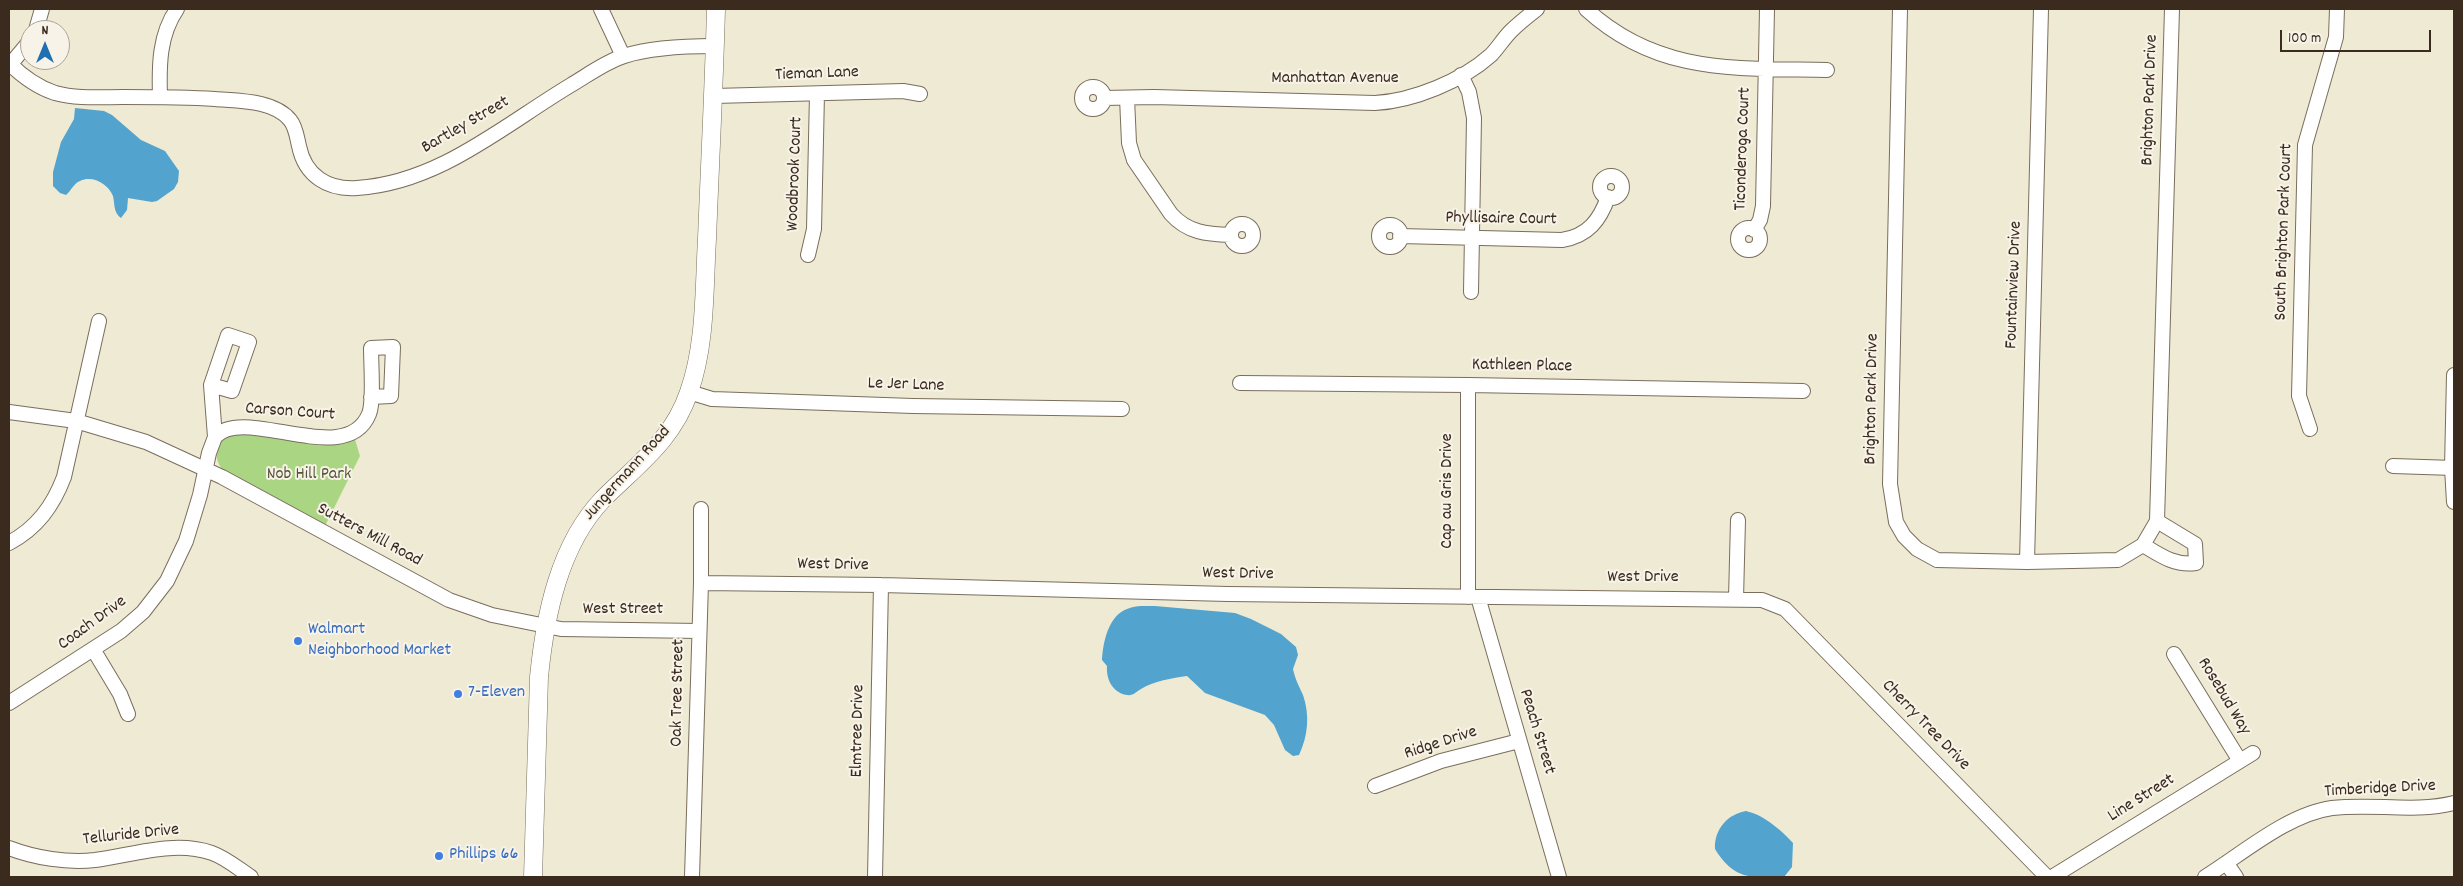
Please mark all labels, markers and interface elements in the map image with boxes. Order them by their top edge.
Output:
north arrow [20,20,70,70]
scale bar [2283,20,2434,52]
text: N [42,21,48,41]
text: 100 m [2288,28,2321,50]
street label: Brighton Park Drive [2138,34,2164,166]
street label: Tieman Lane [775,63,859,87]
street label: Manhattan Avenue [1271,69,1399,91]
street label: Ticonderoga Court [1731,87,1757,211]
street label: Bartley Street [418,92,514,160]
street label: Woodbrook Court [783,116,809,232]
street label: South Brighton Park Court [2271,143,2299,321]
street label: Phyllisaire Court [1445,208,1557,232]
street label: Fountainview Drive [2002,221,2028,349]
street label: Brighton Park Drive [1861,333,1885,465]
street label: Kathleen Place [1472,355,1572,379]
street label: Le Jer Lane [867,374,945,398]
street label: Carson Court [244,399,336,427]
street label: Jungermann Road [580,422,676,526]
street label: Cap au Gris Drive [1438,433,1460,549]
park label: Nob Hill Park [267,465,351,487]
street label: Sutters Mill Road [313,499,425,573]
street label: West Drive [797,555,869,577]
street label: West Drive [1202,564,1274,586]
street label: West Drive [1607,568,1679,590]
street label: Coach Drive [54,592,132,656]
street label: West Street [583,600,663,622]
place label: Walmart Neighborhood Market [308,620,451,662]
marker: Walmart Neighborhood Market [292,635,304,647]
street label: Oak Tree Street [667,639,691,747]
street label: Rosebud Way [2191,654,2255,740]
street label: Cherry Tree Drive [1876,676,1974,776]
place label: 7-Eleven [468,683,525,705]
street label: Elmtree Drive [847,684,871,778]
street label: Peach Street [1513,687,1559,777]
marker: 7-Eleven [452,688,464,700]
street label: Ridge Drive [1402,722,1480,766]
street label: Line Street [2105,770,2179,828]
street label: Timberidge Drive [2324,776,2436,804]
street label: Telluride Drive [82,820,180,852]
place label: Phillips 66 [449,845,518,867]
marker: Phillips 66 [433,850,445,862]

